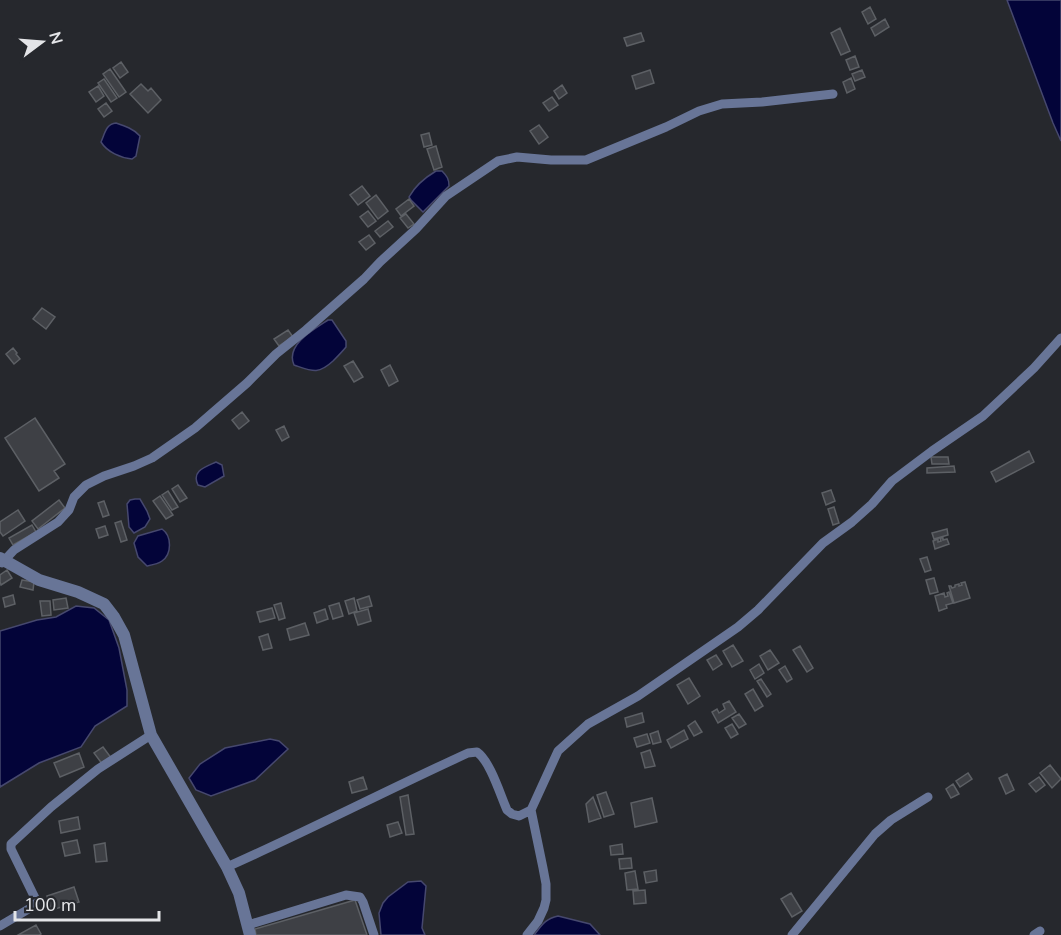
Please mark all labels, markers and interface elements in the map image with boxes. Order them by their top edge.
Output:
north arrow [12,12,72,72]
text: N [43,29,68,47]
scale bar [15,884,159,922]
text: 100 m [24,893,76,917]

